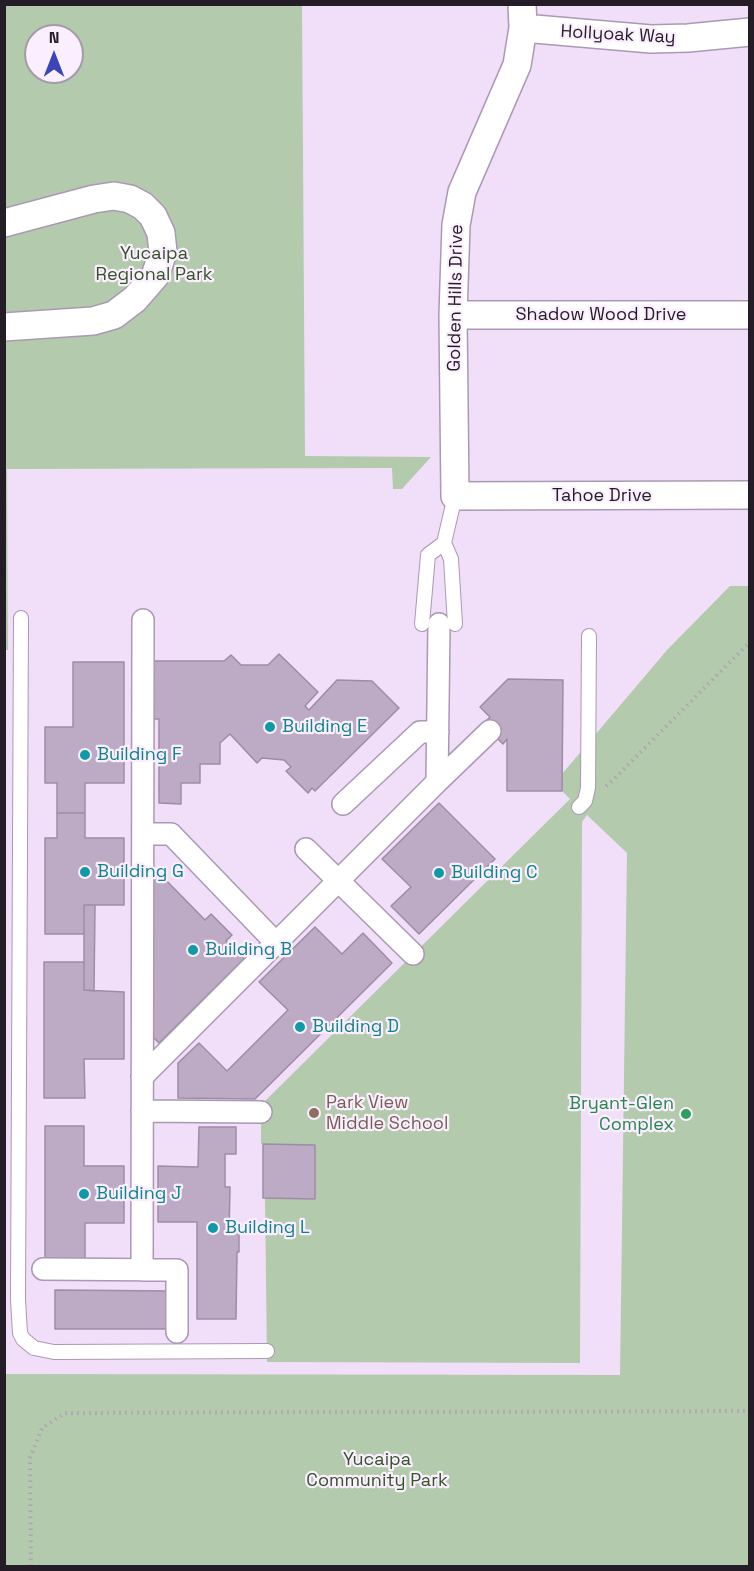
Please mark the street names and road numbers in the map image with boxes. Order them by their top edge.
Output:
street label: Hollyoak Way [560,21,676,49]
street label: Golden Hills Drive [444,224,468,372]
street label: Shadow Wood Drive [516,304,686,326]
street label: Tahoe Drive [552,485,652,507]

